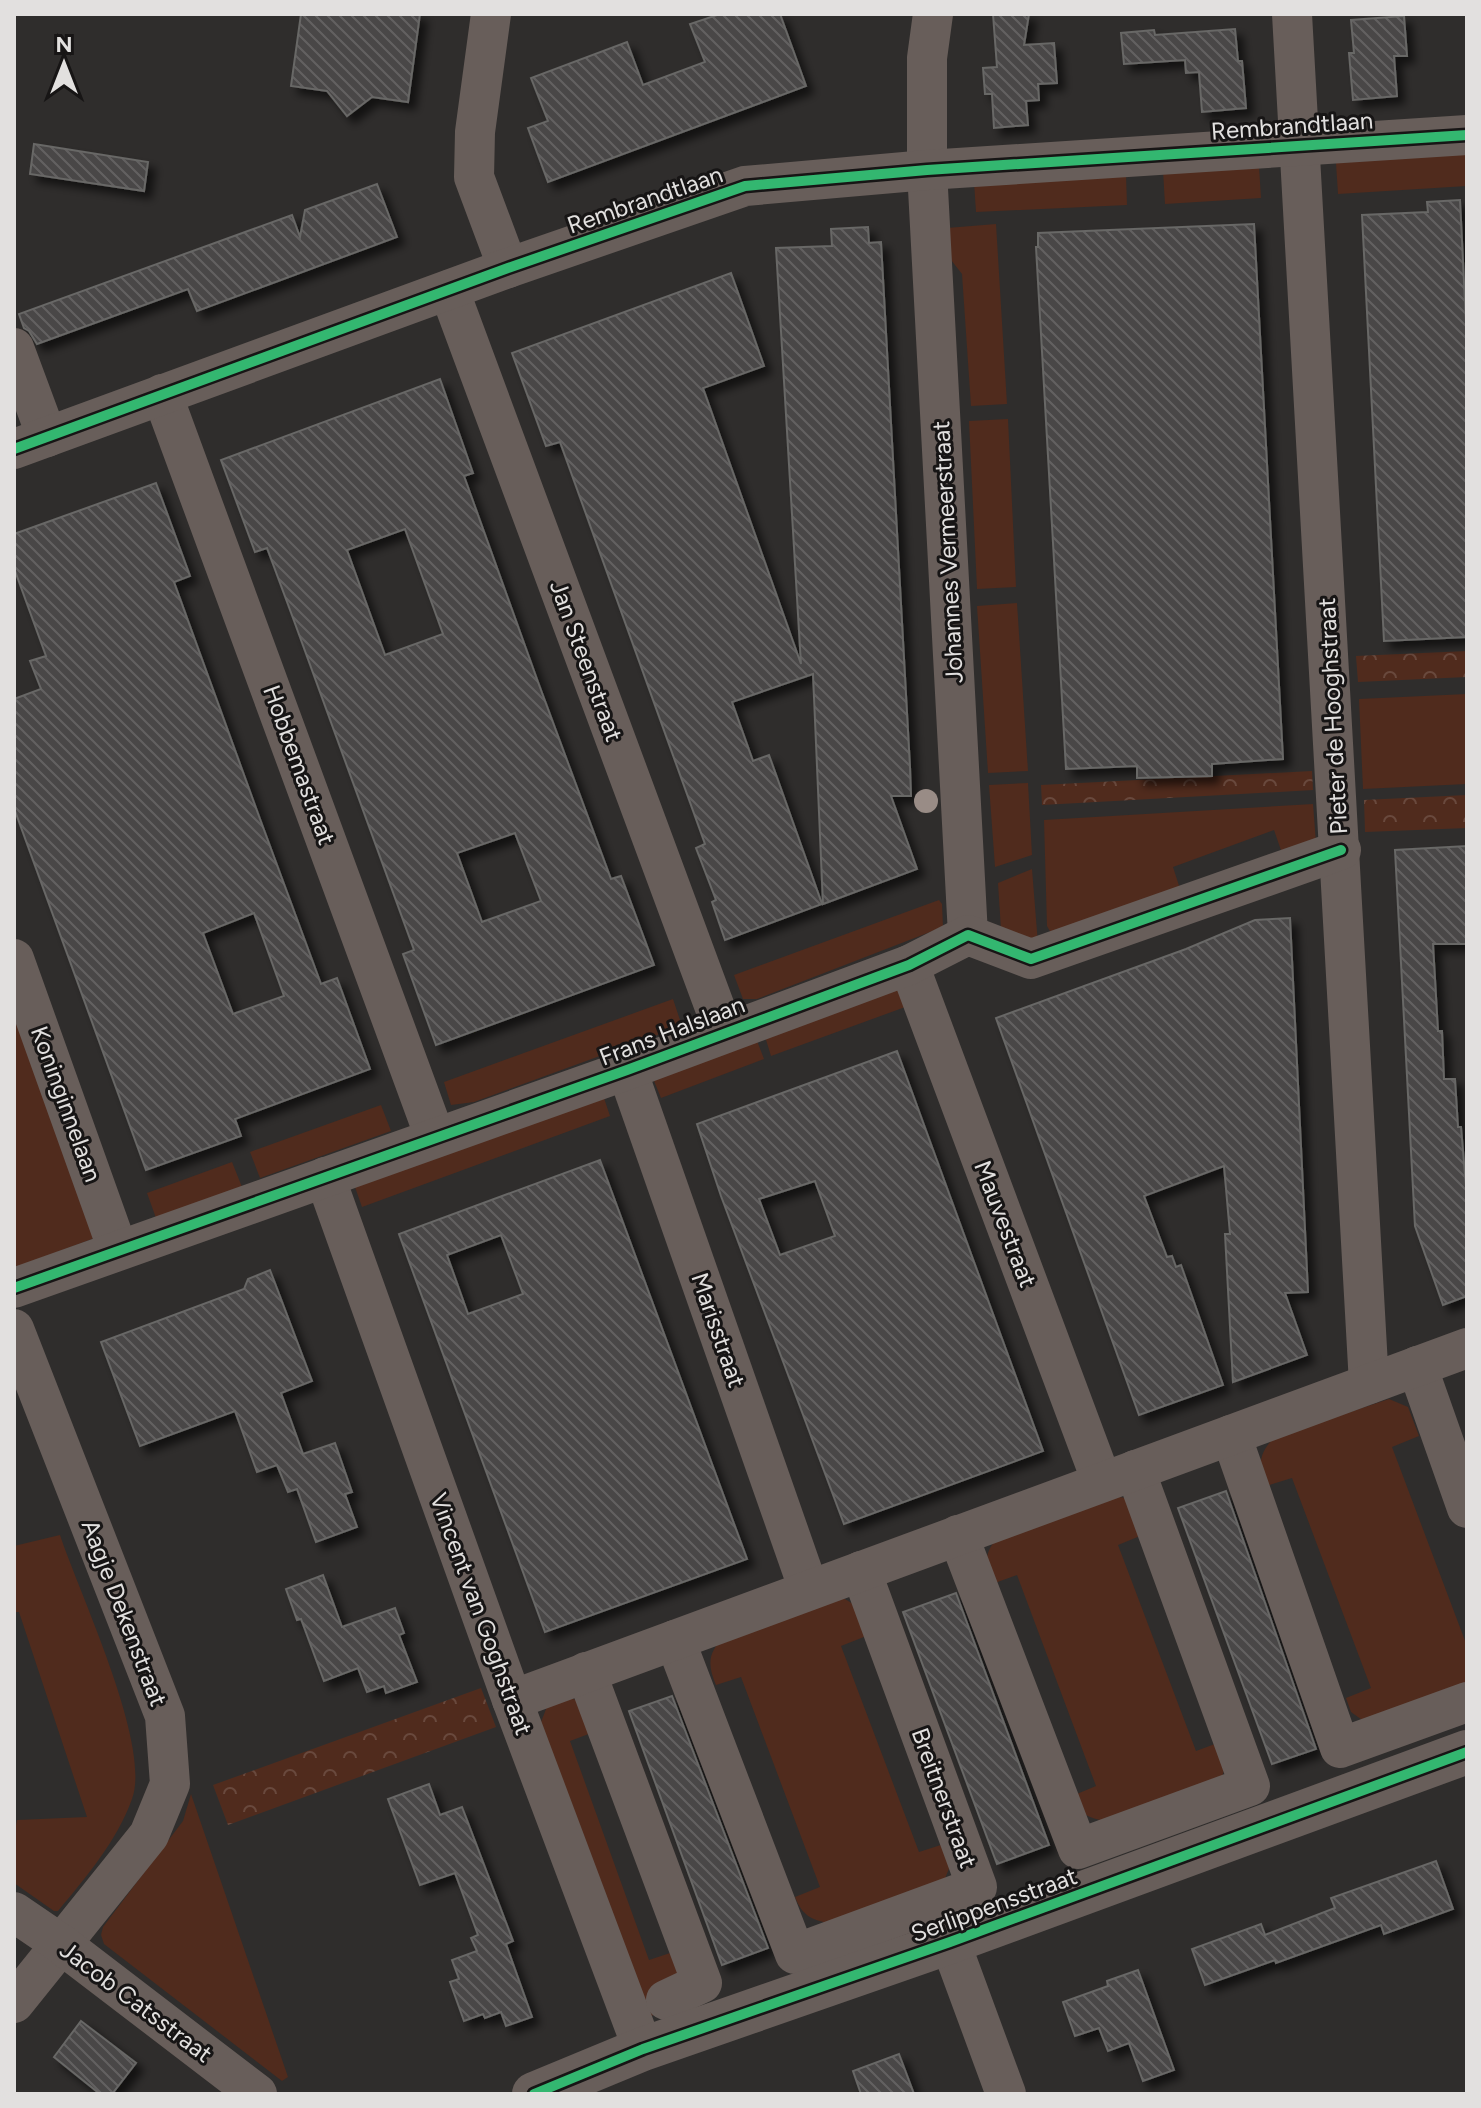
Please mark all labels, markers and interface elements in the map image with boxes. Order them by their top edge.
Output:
north arrow [24,24,104,104]
text: N [55,31,73,58]
street label: Rembrandtlaan [1210,105,1374,146]
street label: Rembrandtlaan [563,159,726,240]
street label: Johannes Vermeerstraat [926,420,969,684]
street label: Jan Steenstraat [544,576,629,745]
street label: Pieter de Hooghstraat [1312,597,1353,835]
street label: Hobbemastraat [257,681,342,849]
street label: Frans Halslaan [595,989,749,1072]
street label: Koninginnelaan [25,1022,108,1186]
street label: Mauvestraat [968,1156,1043,1291]
street label: Marisstraat [685,1269,752,1391]
street label: Vincent van Goghstraat [424,1489,539,1739]
street label: Aagje Dekenstraat [76,1516,173,1710]
street label: Breitnerstraat [906,1724,983,1872]
street label: Serlippensstraat [907,1861,1081,1948]
street label: Jacob Catsstraat [54,1935,218,2068]

